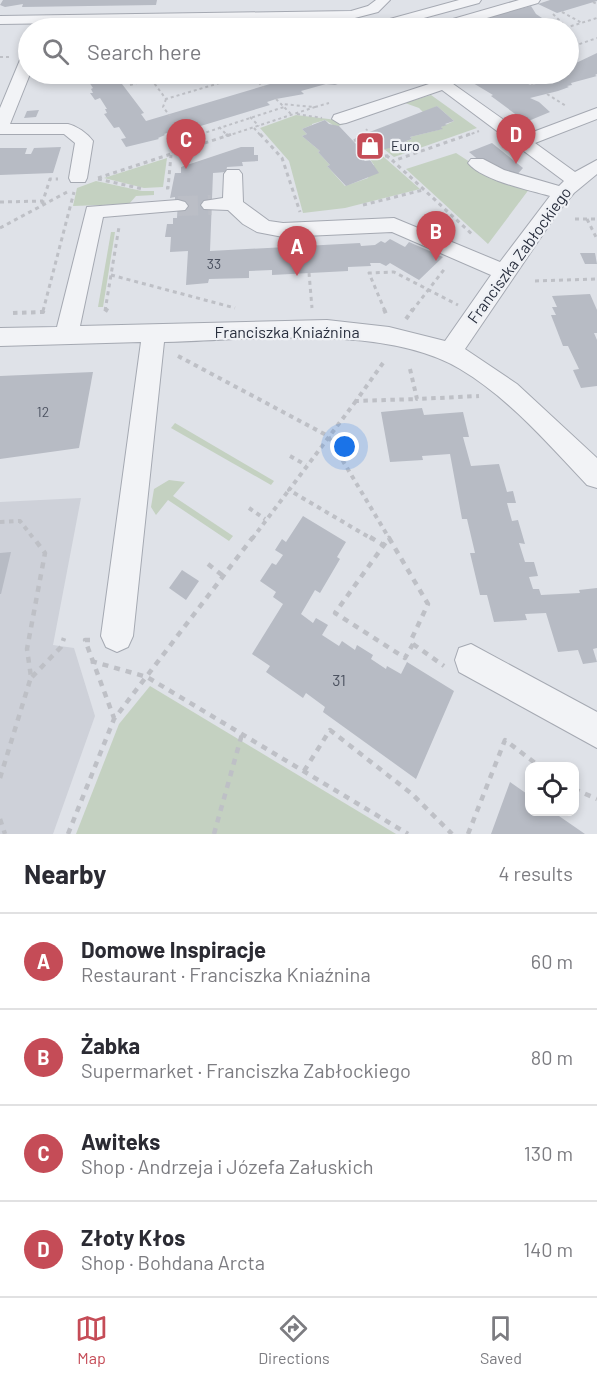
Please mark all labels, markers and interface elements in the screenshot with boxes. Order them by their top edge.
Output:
search box [18,18,579,84]
icon: search [39,35,72,68]
text: Search here [87,38,201,64]
pin: D [496,114,536,164]
pin: C [166,120,206,169]
shop icon: Euro [354,130,386,162]
place label: Euro [391,137,420,154]
street label: Franciszka Zabłockiego [463,183,574,327]
pin: B [416,212,456,261]
pin: A [278,226,316,276]
house number: 33 [207,255,221,272]
street label: Franciszka Kniaźnina [214,322,360,341]
house number: 12 [37,403,49,420]
your location [330,432,359,461]
house number: 31 [332,670,346,689]
map controls [525,762,579,816]
button: locate [525,762,579,816]
text: Nearby [24,858,106,889]
text: 4 results [498,861,573,885]
text: Domowe Inspiracje [81,936,266,962]
text: A [37,949,50,973]
text: 60 m [531,949,573,973]
text: Restaurant · Franciszka Kniaźnina [81,962,371,986]
text: Żabka [81,1032,140,1058]
text: B [37,1045,50,1069]
text: 80 m [531,1045,573,1069]
text: Supermarket · Franciszka Zabłockiego [81,1058,411,1082]
text: Awiteks [81,1128,160,1154]
text: C [37,1141,50,1165]
text: 130 m [524,1141,573,1165]
text: Shop · Andrzeja i Józefa Załuskich [81,1154,374,1178]
text: Złoty Kłos [81,1224,185,1250]
text: D [37,1237,50,1261]
text: 140 m [523,1237,573,1261]
text: Shop · Bohdana Arcta [81,1250,265,1274]
tab: Map [75,1312,108,1367]
tab: Directions [258,1312,330,1367]
tab: Saved [480,1312,522,1367]

